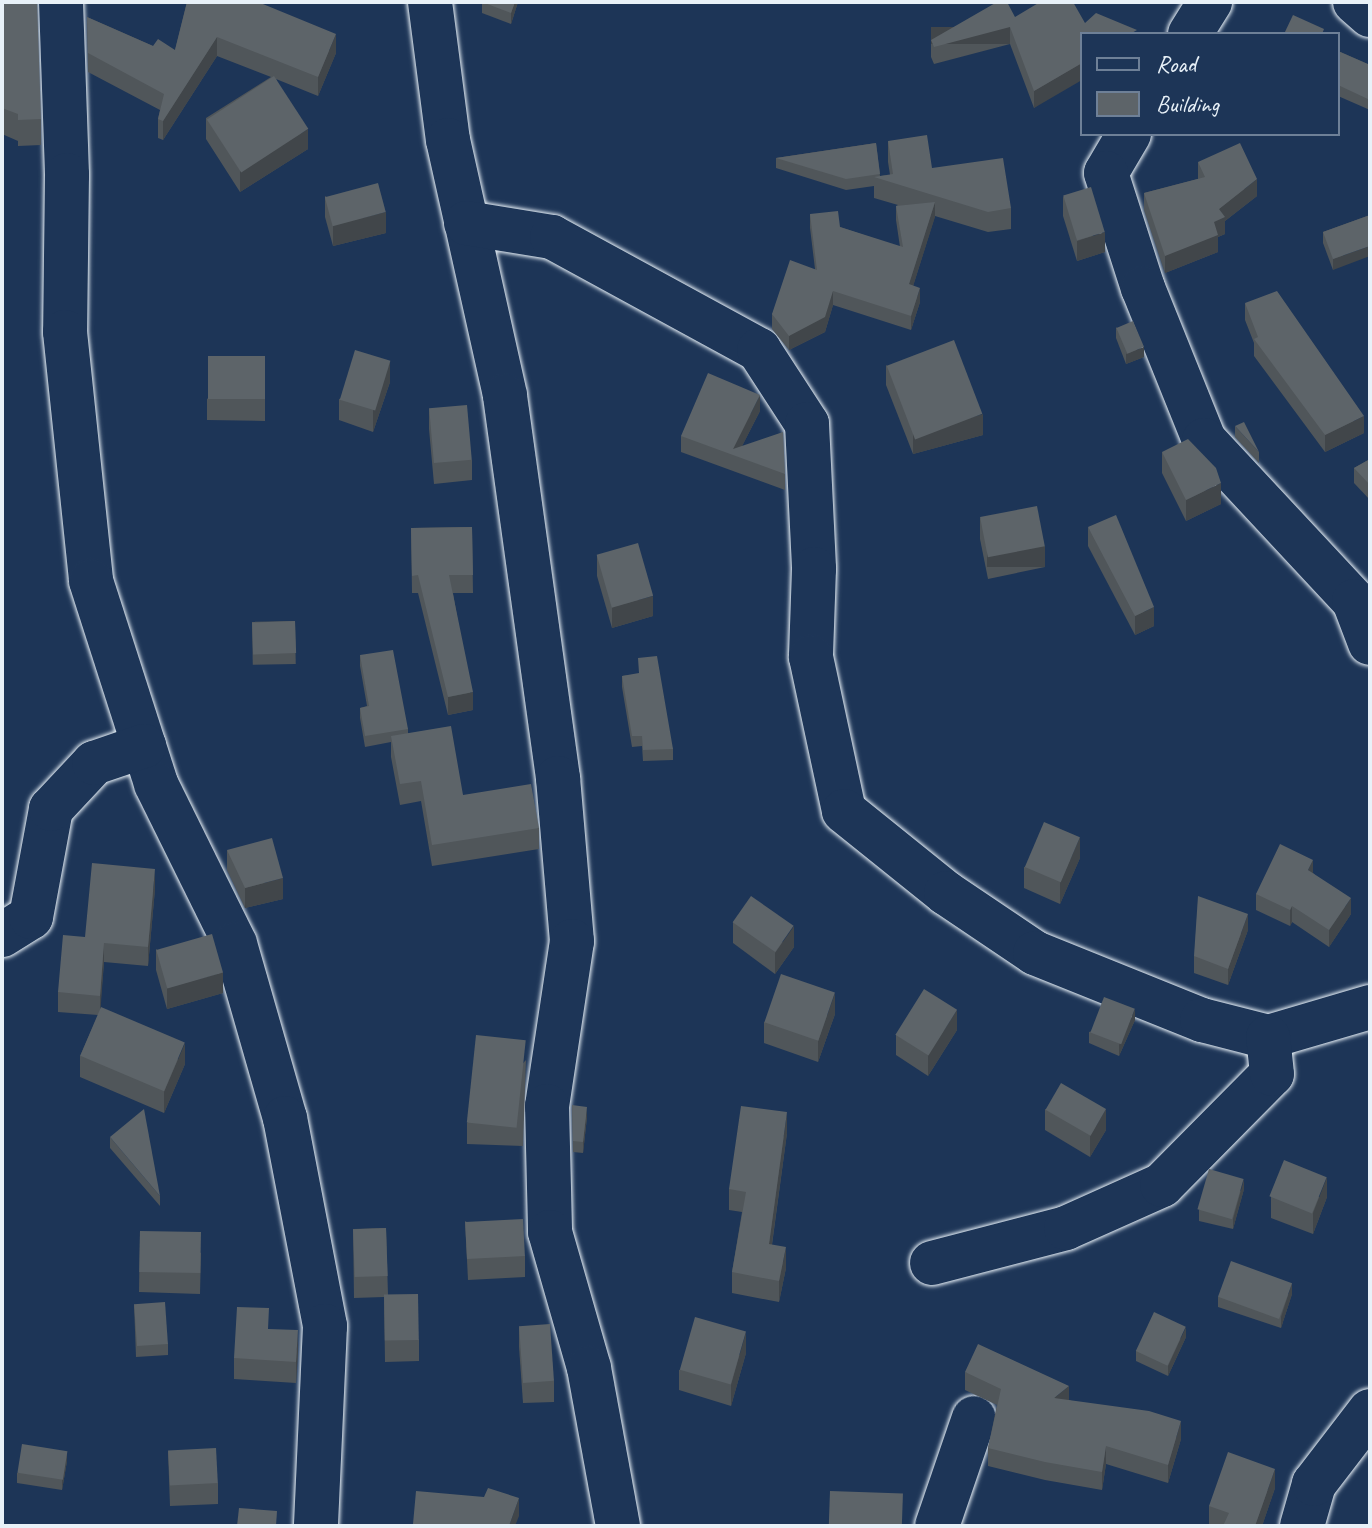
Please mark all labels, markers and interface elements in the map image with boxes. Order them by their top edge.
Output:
legend [1080,32,1340,136]
text: Road [1156,49,1196,79]
text: Building [1156,89,1219,119]

